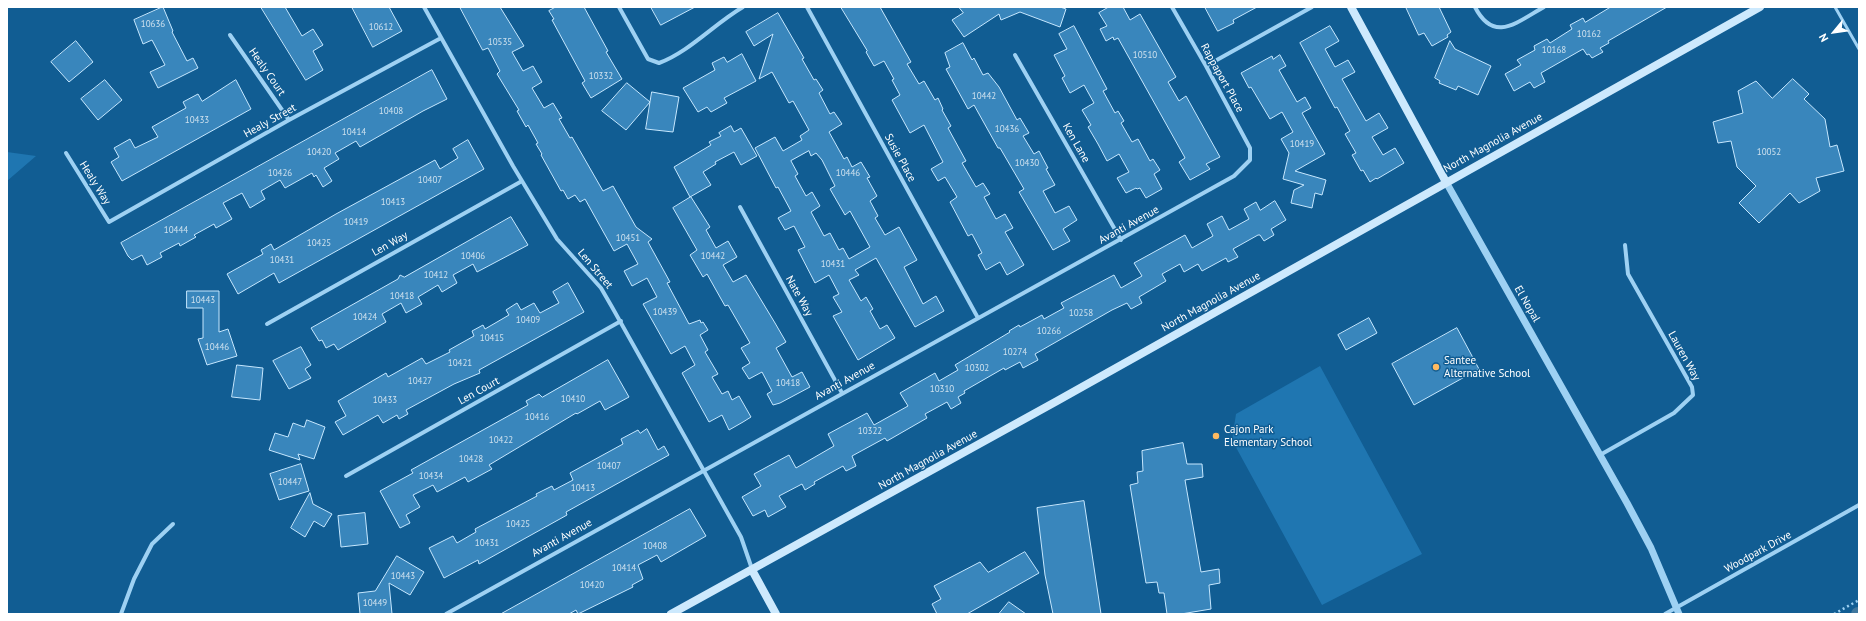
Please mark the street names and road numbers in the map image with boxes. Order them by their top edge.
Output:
street label: Rappaport Place [1198,41,1246,115]
street label: Healy Court [246,46,288,98]
street label: Healy Street [242,101,298,141]
street label: North Magnolia Avenue [1441,110,1545,176]
street label: Ken Lane [1059,121,1093,165]
street label: Susie Place [881,132,919,184]
street label: Healy Way [76,159,114,207]
street label: Avanti Avenue [1097,203,1161,247]
street label: Len Way [370,229,410,259]
street label: Len Street [575,246,615,292]
street label: North Magnolia Avenue [1159,269,1263,335]
street label: Nate Way [783,273,815,319]
street label: El Nopal [1511,283,1543,325]
street label: Lauren Way [1665,329,1703,383]
street label: Avanti Avenue [813,359,877,403]
street label: Len Court [456,374,502,408]
street label: North Magnolia Avenue [876,427,980,493]
street label: Avanti Avenue [530,516,594,560]
street label: Woodpark Drive [1722,528,1794,576]

